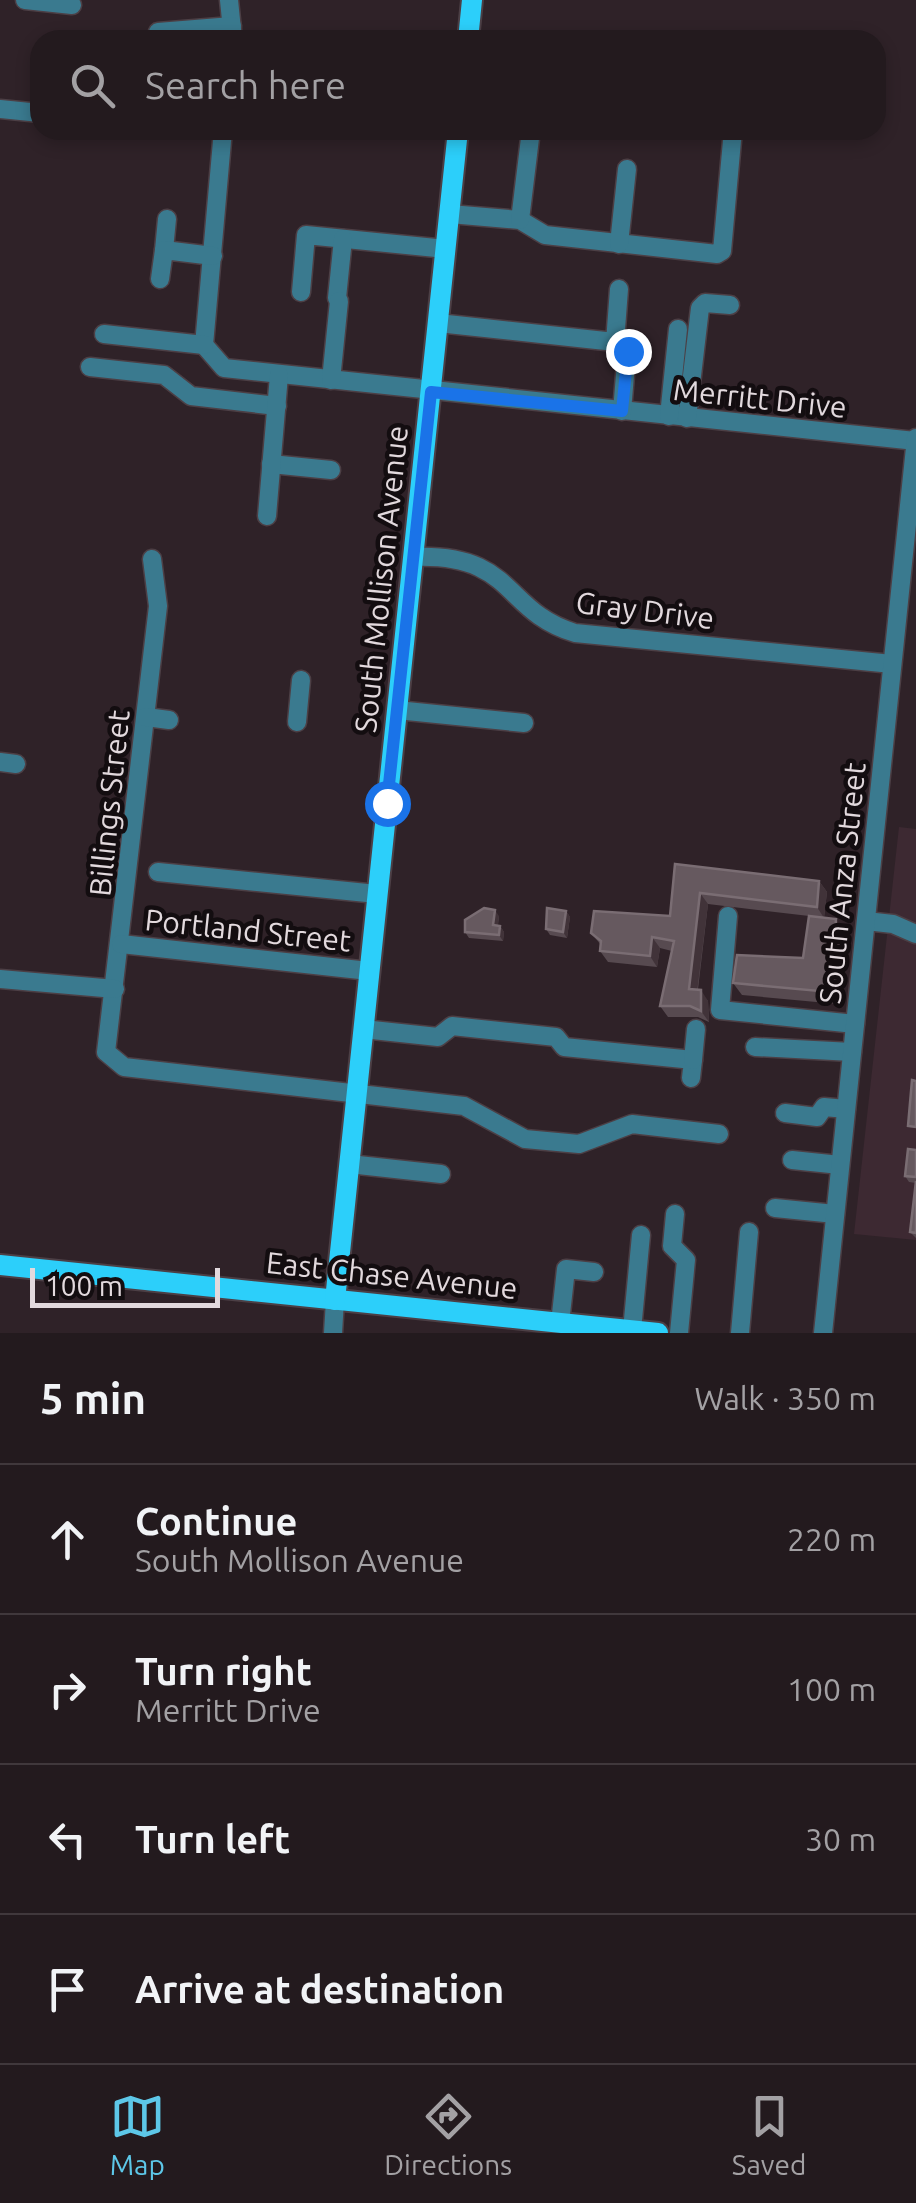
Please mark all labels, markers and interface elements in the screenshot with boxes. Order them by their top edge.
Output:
search box [30,30,886,140]
icon: search [65,58,120,113]
text: Search here [145,64,346,106]
route end [606,329,652,375]
street label: Merritt Drive [672,372,848,424]
street label: South Mollison Avenue [348,424,414,734]
street label: Gray Drive [574,585,716,635]
street label: Billings Street [82,708,136,898]
street label: South Anza Street [812,760,872,1005]
route start [365,781,411,827]
street label: Portland Street [143,902,353,958]
street label: East Chase Avenue [265,1245,519,1305]
scale bar [30,1263,220,1308]
text: 100 m [45,1270,123,1301]
text: 5 min [40,1375,146,1422]
text: Walk · 350 m [694,1380,876,1416]
text: Continue [135,1500,297,1542]
icon: ahead [40,1512,95,1567]
text: 220 m [787,1521,876,1557]
text: South Mollison Avenue [135,1542,464,1578]
text: Turn right [135,1650,312,1692]
icon: right [40,1662,95,1717]
text: 100 m [787,1671,876,1707]
text: Merritt Drive [135,1692,321,1728]
icon: left [40,1812,95,1867]
text: Turn left [135,1818,290,1860]
text: 30 m [805,1821,876,1857]
icon: arrive [40,1962,95,2017]
text: Arrive at destination [135,1968,504,2010]
tab: Map [110,2089,165,2180]
tab: Directions [384,2089,512,2180]
tab: Saved [732,2089,806,2180]

